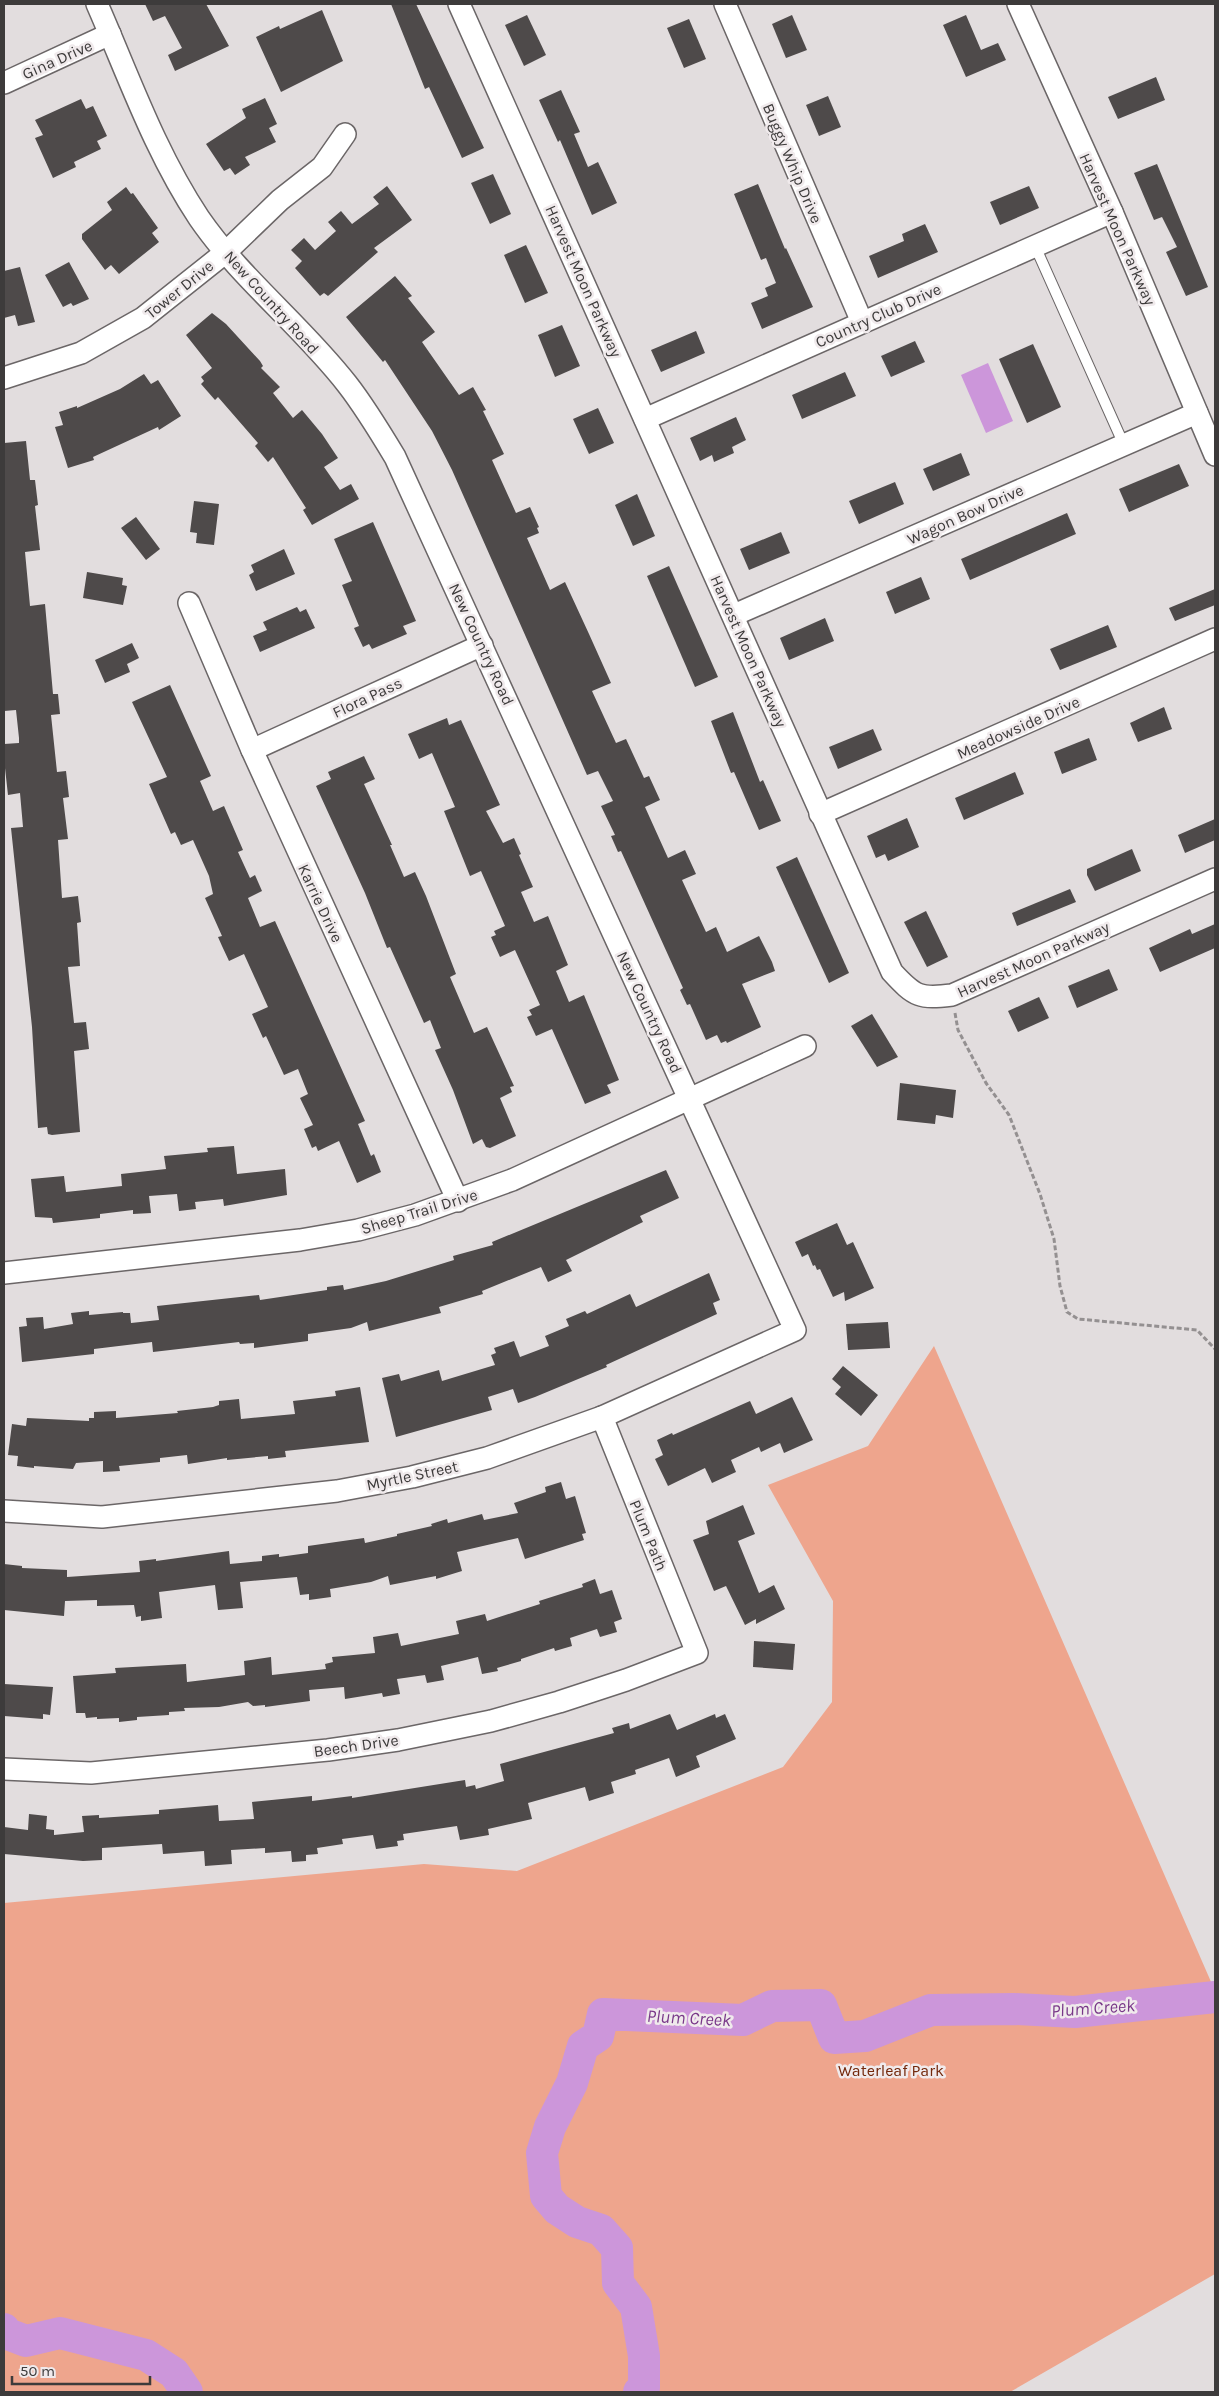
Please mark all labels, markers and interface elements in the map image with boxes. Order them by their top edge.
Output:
street label: Gina Drive [19,36,95,83]
street label: Buggy Whip Drive [759,100,826,226]
street label: Harvest Moon Parkway [1075,150,1160,309]
street label: Harvest Moon Parkway [541,202,626,361]
street label: New Country Road [220,247,323,358]
street label: Tower Drive [141,256,217,323]
street label: Country Club Drive [812,279,944,352]
street label: Wagon Bow Drive [904,480,1026,549]
street label: Harvest Moon Parkway [706,572,791,731]
street label: New Country Road [445,580,518,708]
street label: Flora Pass [329,673,405,722]
street label: Meadowside Drive [954,692,1083,763]
street label: Karrie Drive [294,861,347,945]
street label: Harvest Moon Parkway [954,917,1113,1002]
street label: New Country Road [613,948,686,1076]
street label: Sheep Trail Drive [359,1185,480,1238]
street label: Myrtle Street [365,1457,460,1494]
street label: Plum Path [626,1497,671,1574]
street label: Beech Drive [312,1730,400,1761]
water label: Plum Creek [1050,1994,1137,2022]
water label: Plum Creek [646,2005,732,2031]
park label: Waterleaf Park [838,2061,944,2080]
scale bar [12,2354,150,2386]
text: 50 m [20,2362,55,2380]

